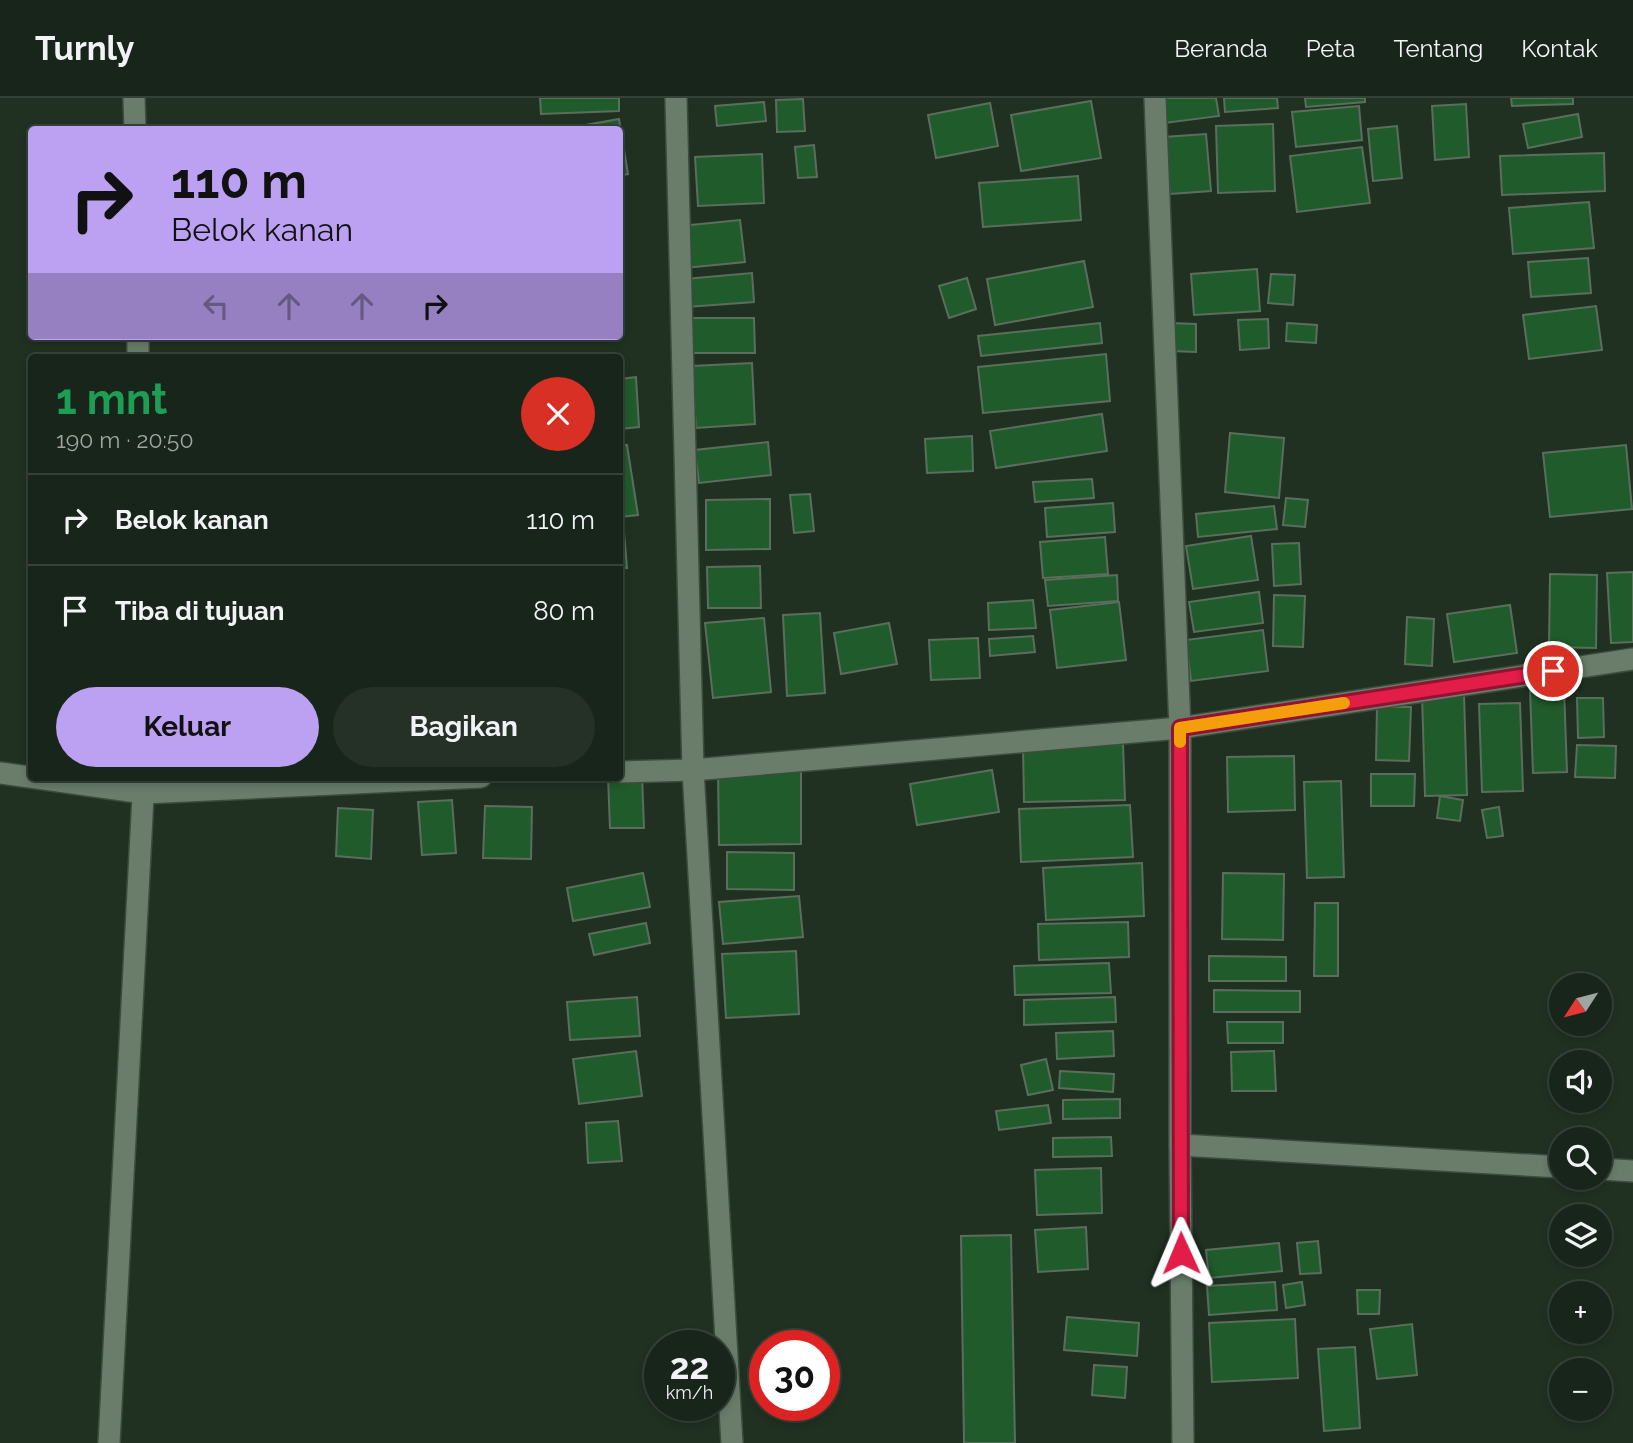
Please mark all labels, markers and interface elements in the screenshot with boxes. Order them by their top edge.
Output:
text: Turnly [35,29,134,68]
text: Beranda [1174,34,1268,63]
text: Peta [1306,34,1355,63]
text: Tentang [1393,34,1483,63]
text: Kontak [1521,34,1598,63]
text: 110 m [171,152,307,209]
icon: right [56,154,147,245]
text: Belok kanan [171,211,353,248]
icon: left [197,287,235,325]
icon: ahead [270,287,308,325]
icon: ahead [343,287,381,325]
icon: right [416,287,454,325]
text: 1 mnt [56,375,167,424]
button: close [521,377,595,451]
text: 190 m · 20:50 [56,426,193,453]
icon: right [56,501,94,539]
text: Belok kanan [115,505,269,535]
text: 110 m [526,505,595,535]
icon: arrive [56,592,94,630]
text: Tiba di tujuan [115,596,285,626]
text: 80 m [533,596,595,626]
pin [1523,641,1583,701]
icon: arrive [1534,652,1572,690]
button: Keluar [56,687,319,767]
button: Bagikan [333,687,595,767]
north arrow [1549,973,1612,1036]
map controls [1549,973,1612,1421]
button: sound [1549,1050,1612,1113]
button: search [1549,1127,1612,1190]
button: layers [1549,1204,1612,1267]
position arrow [1144,1216,1218,1290]
button: + [1549,1281,1612,1344]
speed limit sign: 30 [749,1330,840,1421]
text: 22 [670,1346,709,1387]
button: − [1549,1358,1612,1421]
text: km/h [666,1382,713,1403]

